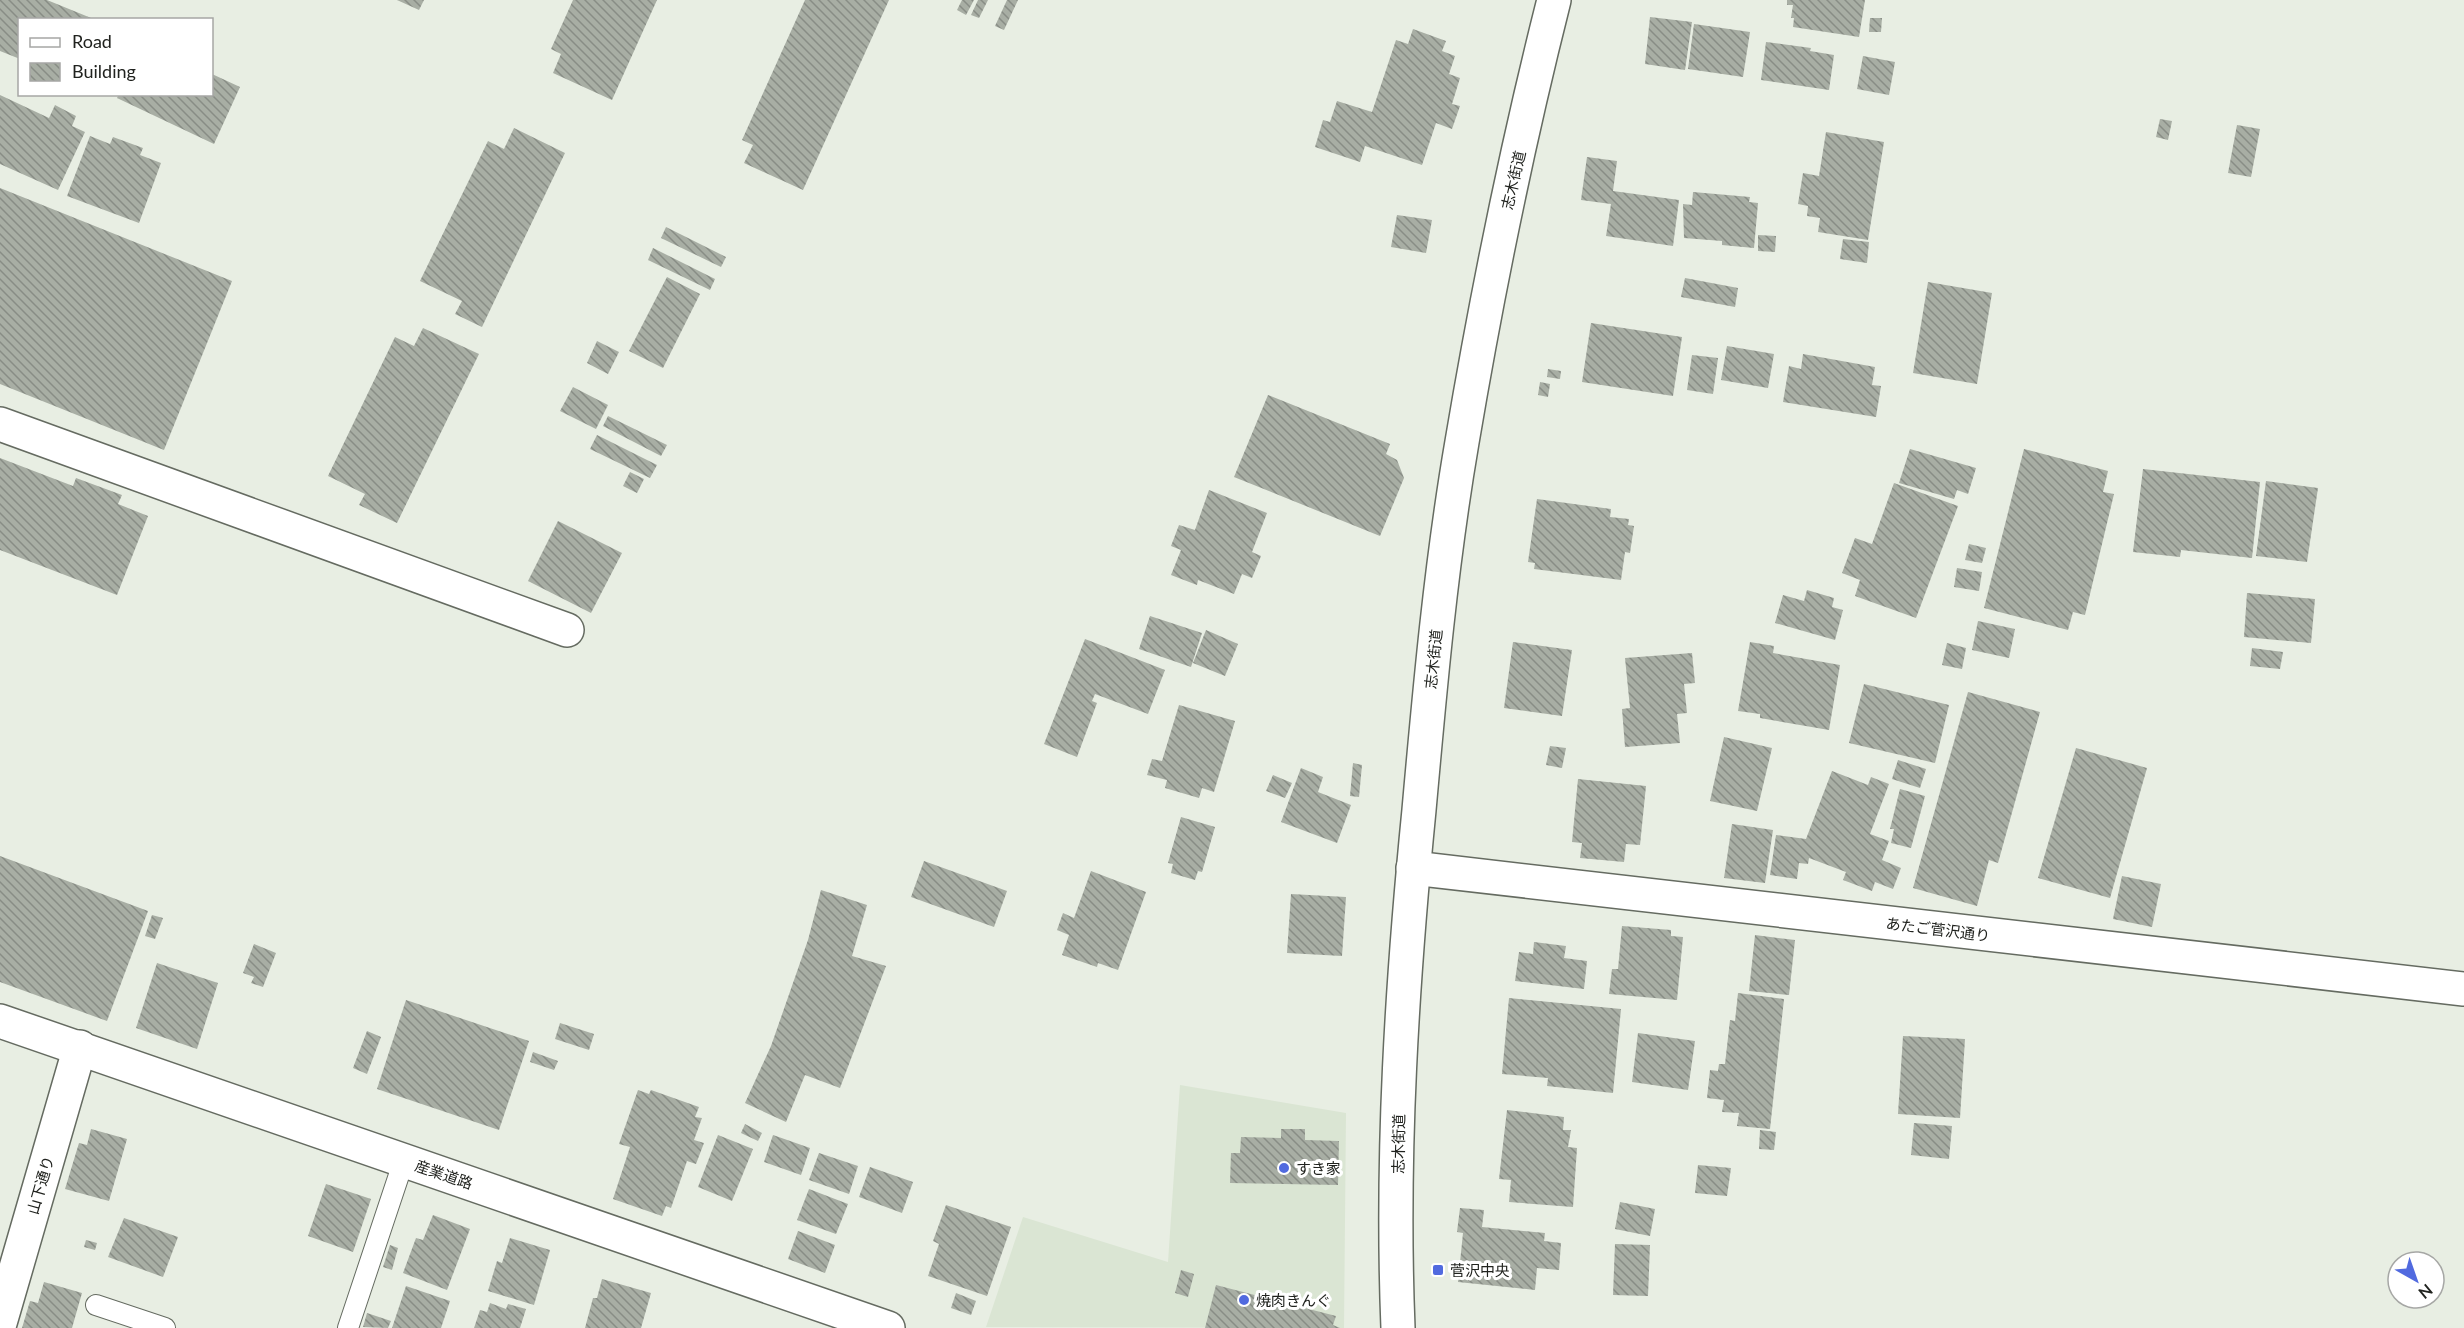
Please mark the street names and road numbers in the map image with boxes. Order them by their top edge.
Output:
street label: 志木街道 [1497,149,1529,211]
street label: 志木街道 [1421,628,1445,690]
street label: あたご菅沢通り [1885,914,1991,944]
street label: 志木街道 [1388,1114,1408,1174]
street label: 山下通り [23,1154,57,1216]
street label: 産業道路 [413,1156,475,1192]

